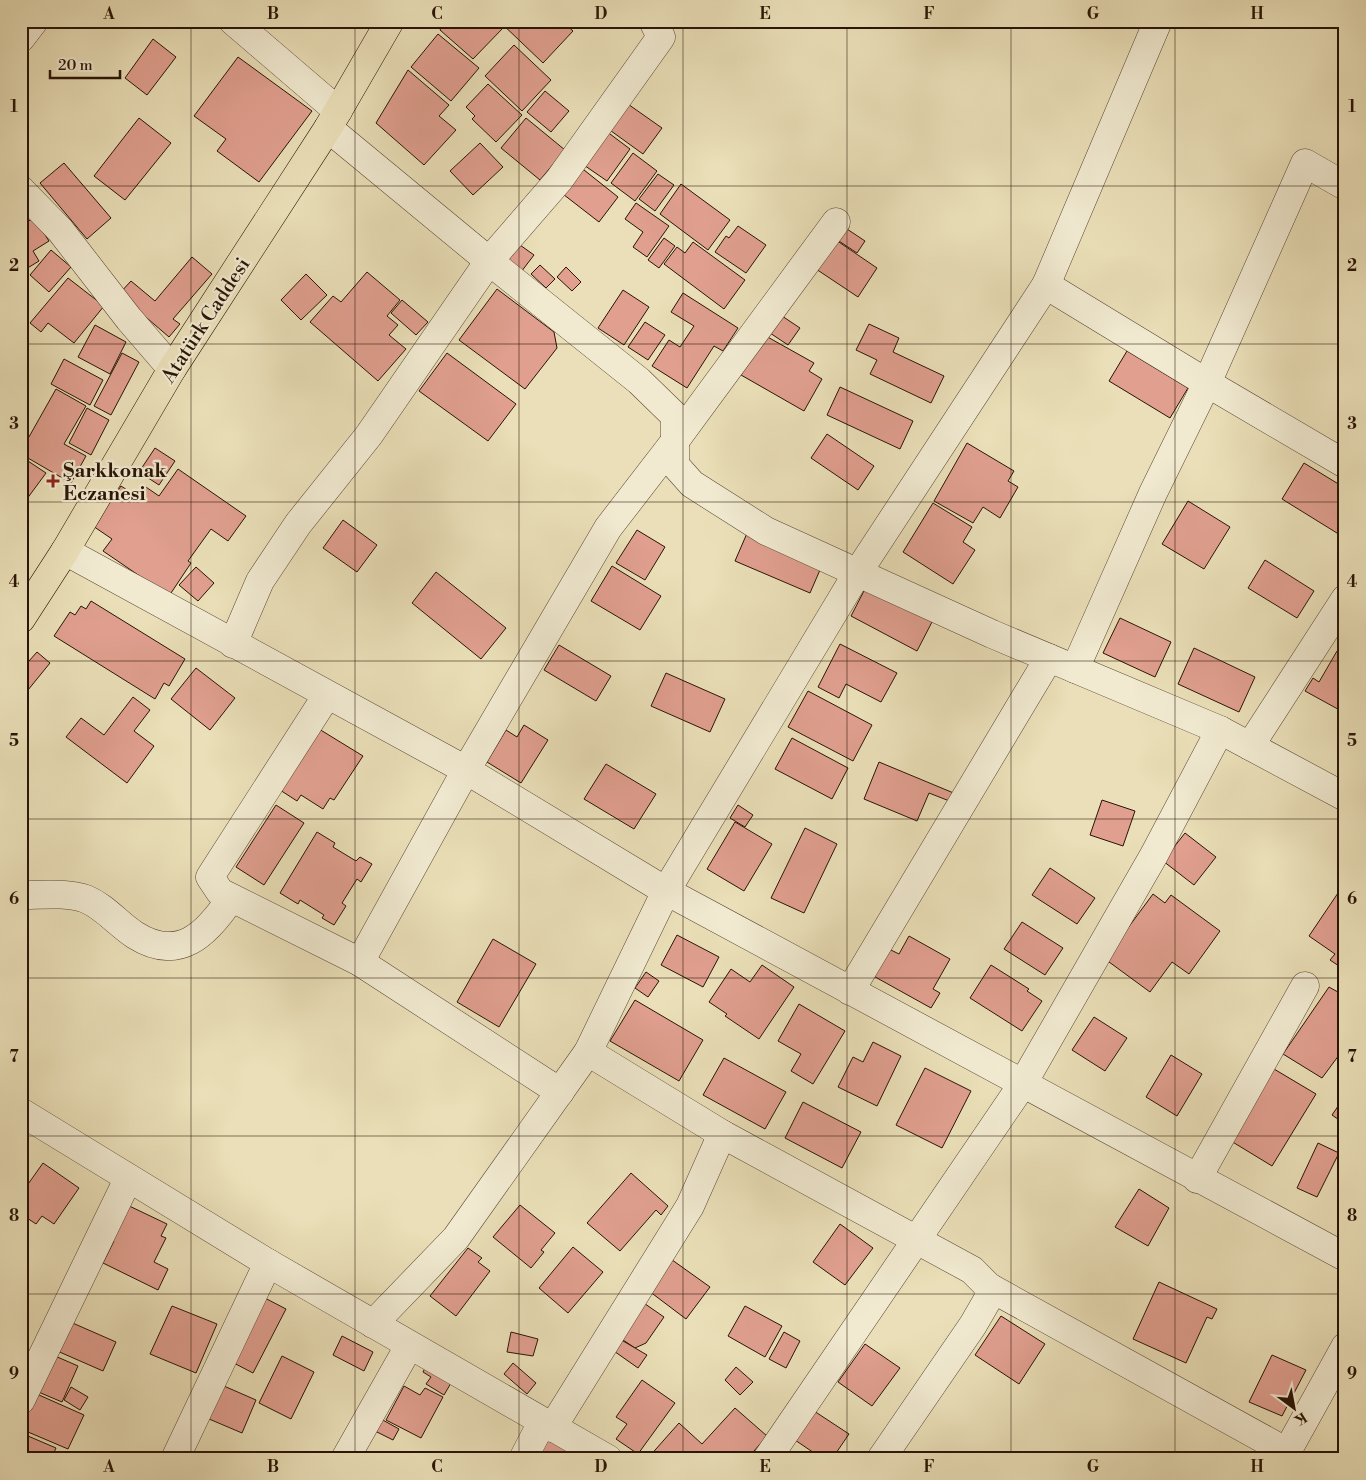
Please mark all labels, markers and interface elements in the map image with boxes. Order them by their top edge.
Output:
text: A [102,4,115,24]
text: B [267,4,279,24]
text: C [431,4,443,24]
text: D [595,4,608,24]
text: E [759,4,771,24]
text: F [923,4,935,24]
text: G [1087,4,1100,24]
text: H [1250,4,1264,24]
scale bar [50,48,120,80]
text: 20 m [58,56,93,75]
text: 1 [10,97,18,117]
text: 1 [1348,97,1356,117]
street label: Atatürk Caddesi [156,253,256,389]
text: 2 [9,256,19,276]
text: 2 [1347,256,1357,276]
text: 3 [9,414,19,434]
text: 3 [1347,414,1357,434]
place label: Şarkkonak Eczanesi [63,459,167,507]
marker: Şarkkonak Eczanesi [47,475,59,487]
text: 4 [9,572,20,592]
text: 4 [1347,572,1358,592]
text: 5 [9,731,19,751]
text: 5 [1347,731,1357,751]
text: 6 [9,889,19,909]
text: 6 [1347,889,1357,909]
text: 7 [9,1047,19,1067]
text: 7 [1347,1047,1357,1067]
text: 8 [9,1206,19,1226]
text: 8 [1347,1206,1357,1226]
text: 9 [9,1364,19,1384]
text: 9 [1347,1364,1357,1384]
north arrow [1268,1382,1318,1432]
text: K [1290,1408,1310,1429]
text: A [102,1457,115,1477]
text: B [267,1457,279,1477]
text: C [431,1457,443,1477]
text: D [595,1457,608,1477]
text: E [759,1457,771,1477]
text: F [923,1457,935,1477]
text: G [1087,1457,1100,1477]
text: H [1250,1457,1264,1477]

